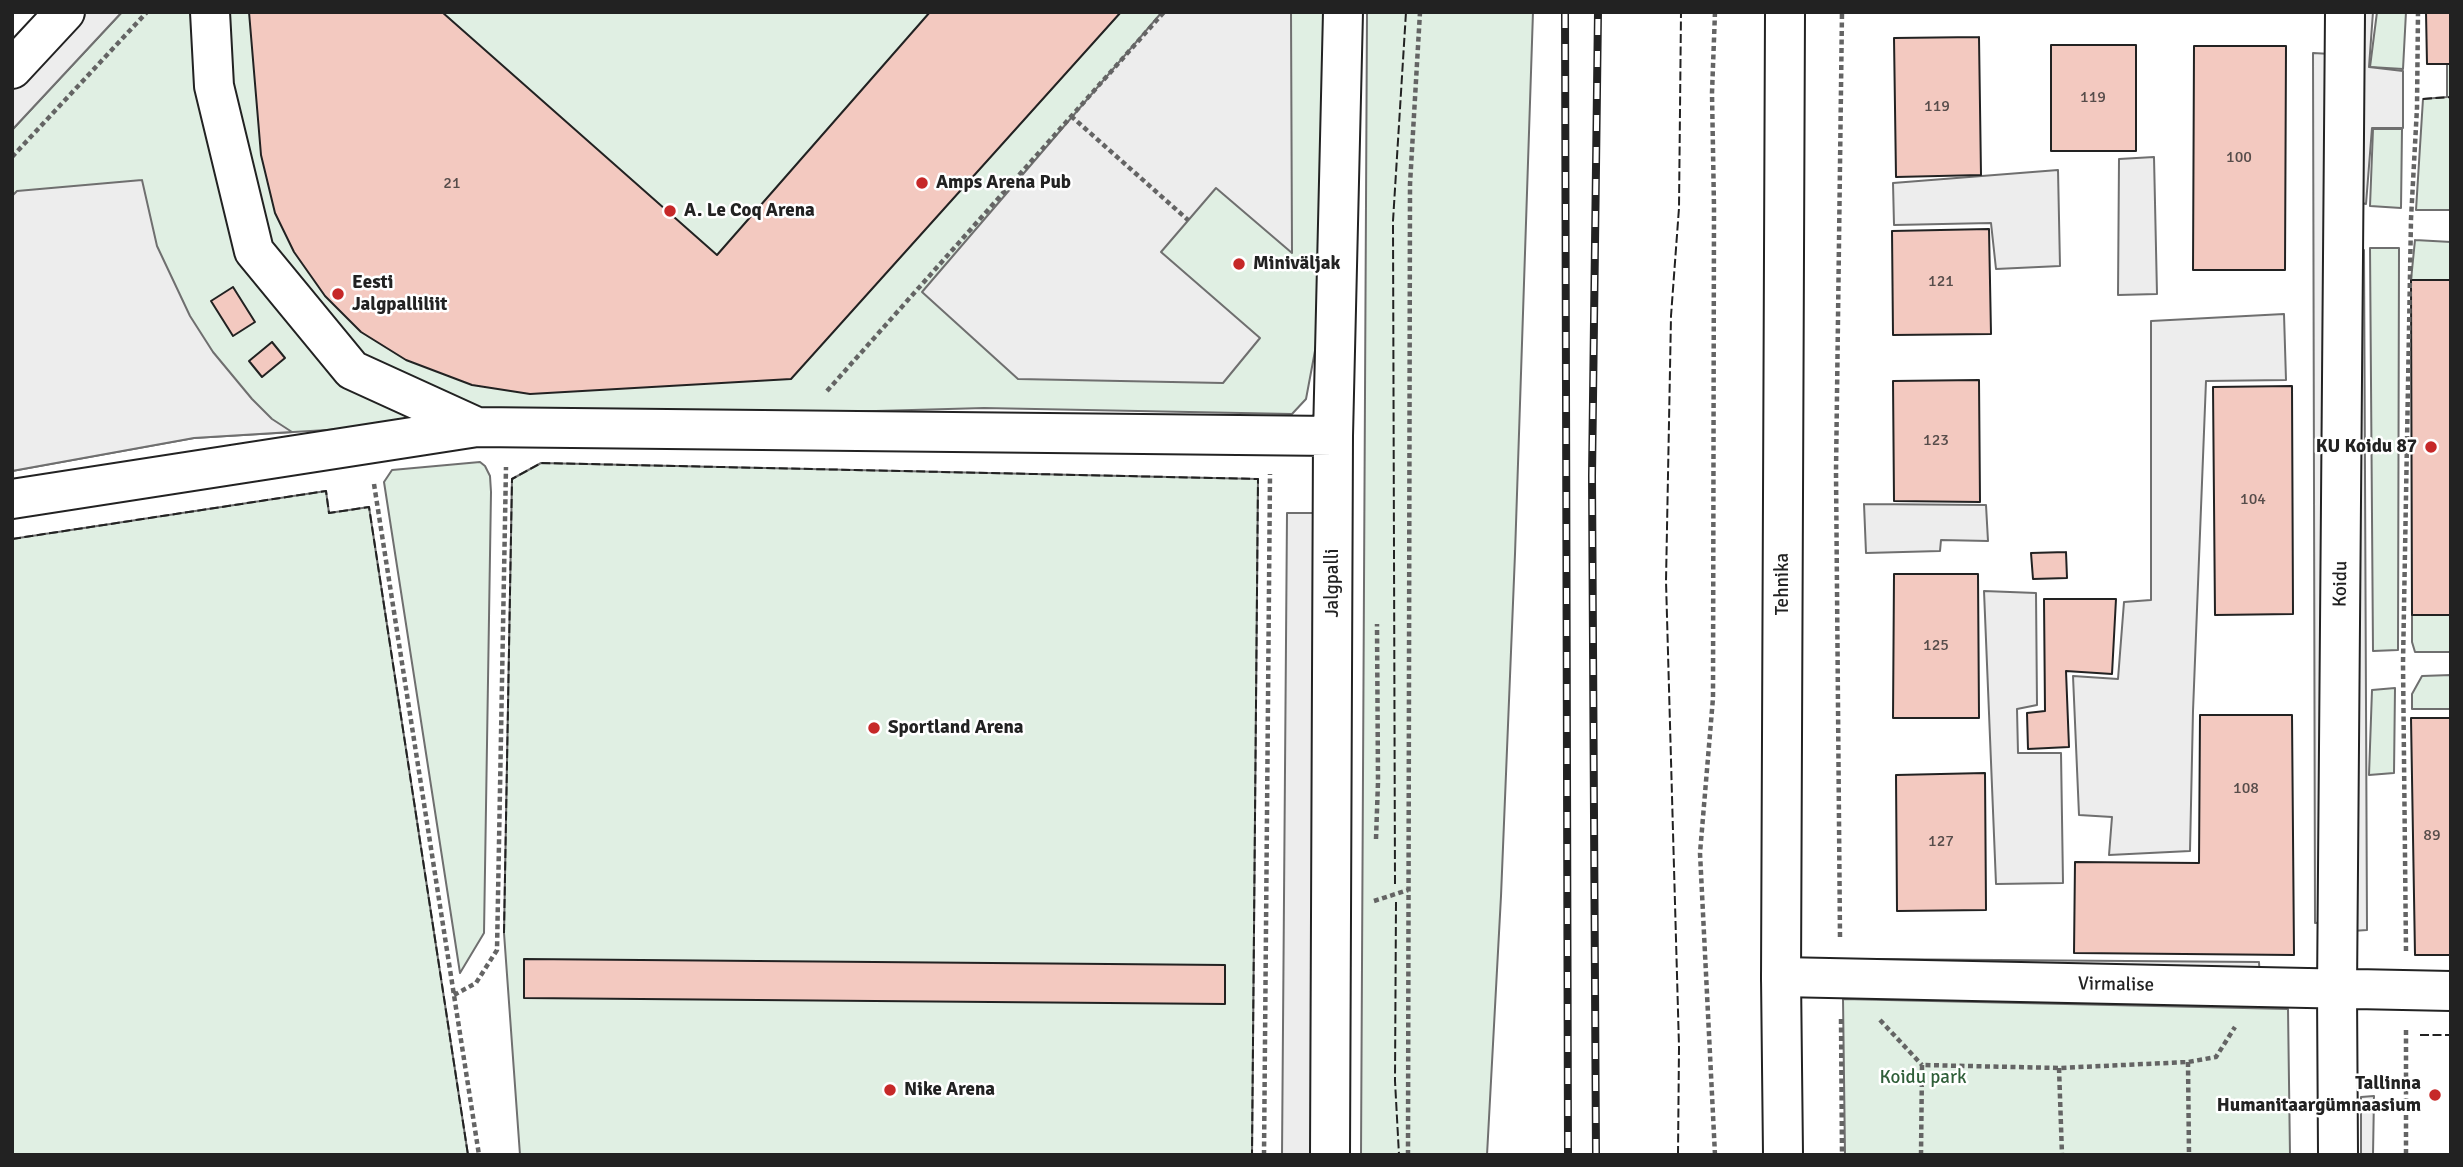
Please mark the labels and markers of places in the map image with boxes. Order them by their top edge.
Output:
place label: Amps Arena Pub [936,172,1071,194]
marker: Amps Arena Pub [914,175,930,191]
place label: A. Le Coq Arena [684,200,815,222]
marker: A. Le Coq Arena [662,203,678,219]
place label: Miniväljak [1253,253,1340,275]
marker: Miniväljak [1231,256,1247,272]
place label: Eesti Jalgpalliliit [352,272,447,316]
marker: Eesti Jalgpalliliit [330,286,346,302]
place label: KU Koidu 87 [2316,436,2417,458]
marker: KU Koidu 87 [2423,439,2439,455]
place label: Sportland Arena [888,717,1024,739]
marker: Sportland Arena [866,720,882,736]
place label: Tallinna Humanitaargümnaasium [2217,1073,2421,1117]
place label: Nike Arena [904,1079,995,1101]
marker: Nike Arena [882,1082,898,1098]
marker: Tallinna Humanitaargümnaasium [2427,1087,2443,1103]

